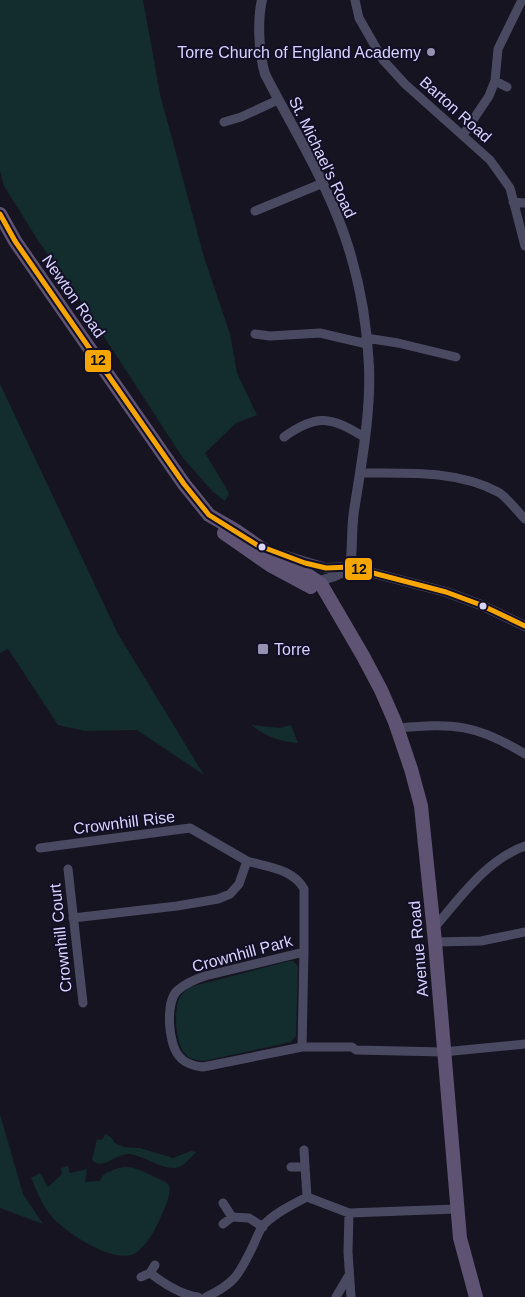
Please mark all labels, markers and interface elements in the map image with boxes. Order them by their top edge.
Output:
place label: Torre Church of England Academy [177,44,421,61]
marker: Torre Church of England Academy [425,46,437,58]
street label: Barton Road [417,73,495,146]
street label: St. Michael's Road [286,94,359,221]
street label: Newton Road [39,252,108,341]
line badge: 12 [84,349,112,373]
text: 12 [90,352,106,368]
unlabelled marker [257,542,267,552]
line badge: 12 [344,557,373,581]
text: 12 [351,561,367,577]
unlabelled marker [478,601,488,611]
place label: Torre [274,641,311,658]
marker: Torre [256,642,270,656]
street label: Crownhill Rise [72,808,176,837]
street label: Crownhill Court [46,882,75,993]
street label: Avenue Road [406,900,431,998]
street label: Crownhill Park [190,932,295,975]

